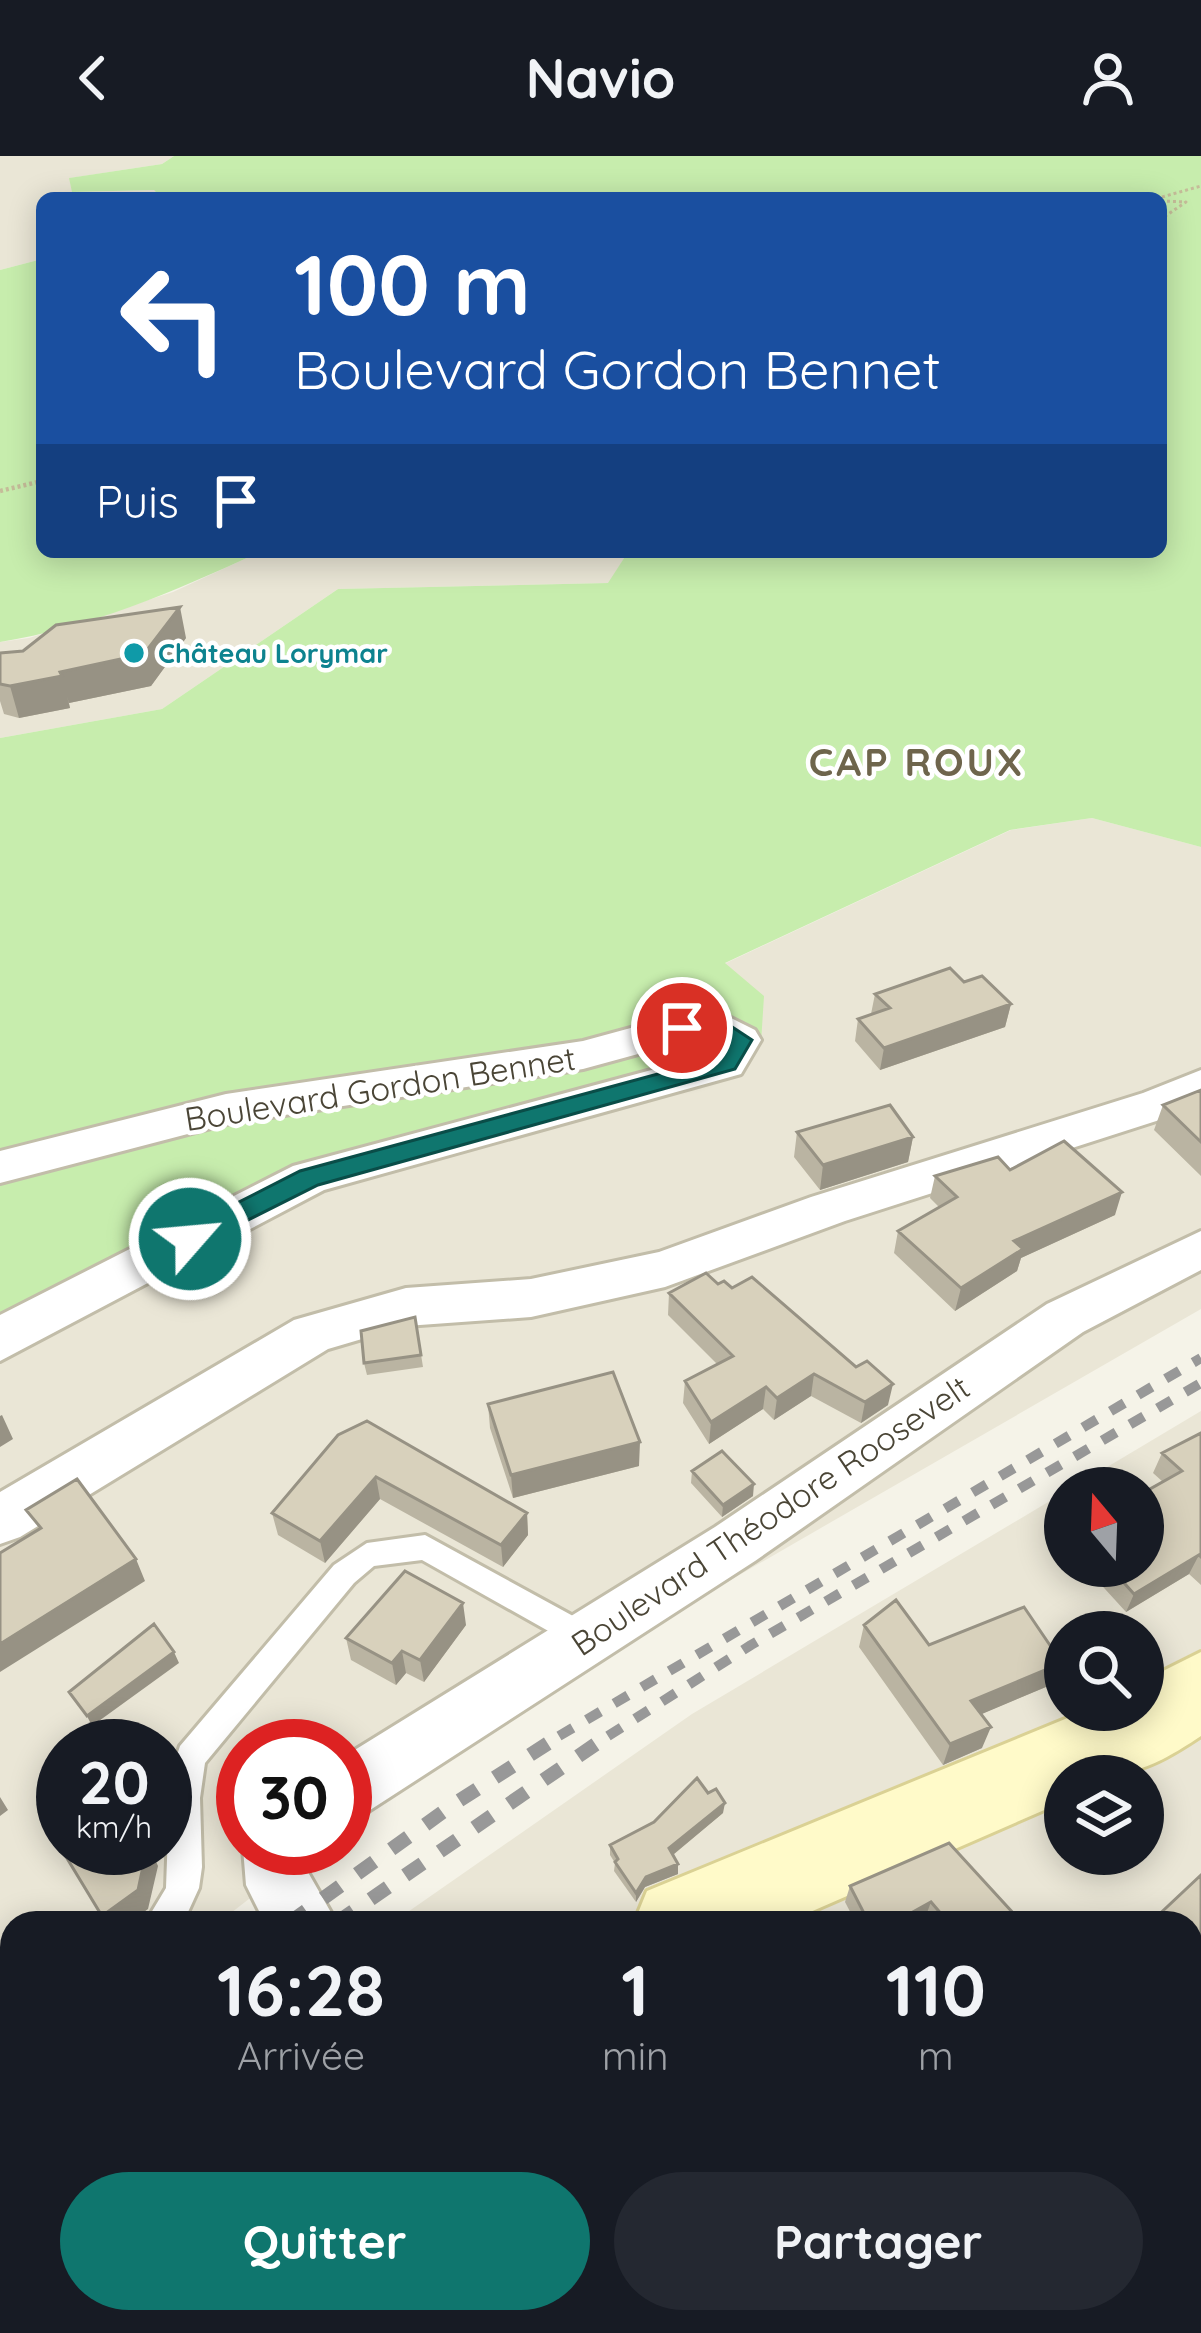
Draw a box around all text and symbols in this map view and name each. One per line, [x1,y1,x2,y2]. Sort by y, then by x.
text: Navio [526,44,675,112]
icon: back [60,45,126,111]
icon: person [1075,45,1141,111]
text: 100 m [294,231,531,336]
icon: left [96,240,252,396]
text: Boulevard Gordon Bennet [294,335,941,403]
icon: arrive [203,468,269,534]
text: Puis [96,473,179,529]
place label: Château Lorymar [158,636,388,670]
marker: Château Lorymar [121,640,147,666]
district label: CAP ROUX [809,737,1025,786]
pin [631,977,733,1079]
icon: arrive [649,995,715,1061]
street label: Boulevard Gordon Bennet [182,1037,578,1139]
position arrow [127,1176,253,1302]
street label: Boulevard Théodore Roosevelt [563,1366,977,1664]
north arrow [1044,1467,1164,1587]
map controls [1044,1467,1164,1875]
button: search [1044,1611,1164,1731]
speed limit sign: 30 [216,1719,372,1875]
text: 20 [79,1744,149,1819]
button: layers [1044,1755,1164,1875]
text: km/h [76,1808,152,1846]
text: 16:28 [217,1944,385,2034]
text: 1 [621,1944,649,2034]
text: 110 [886,1944,986,2034]
text: Arrivée [237,2031,365,2080]
text: min [602,2031,669,2080]
text: m [918,2031,954,2080]
button: Quitter [60,2172,590,2310]
button: Partager [614,2172,1143,2310]

